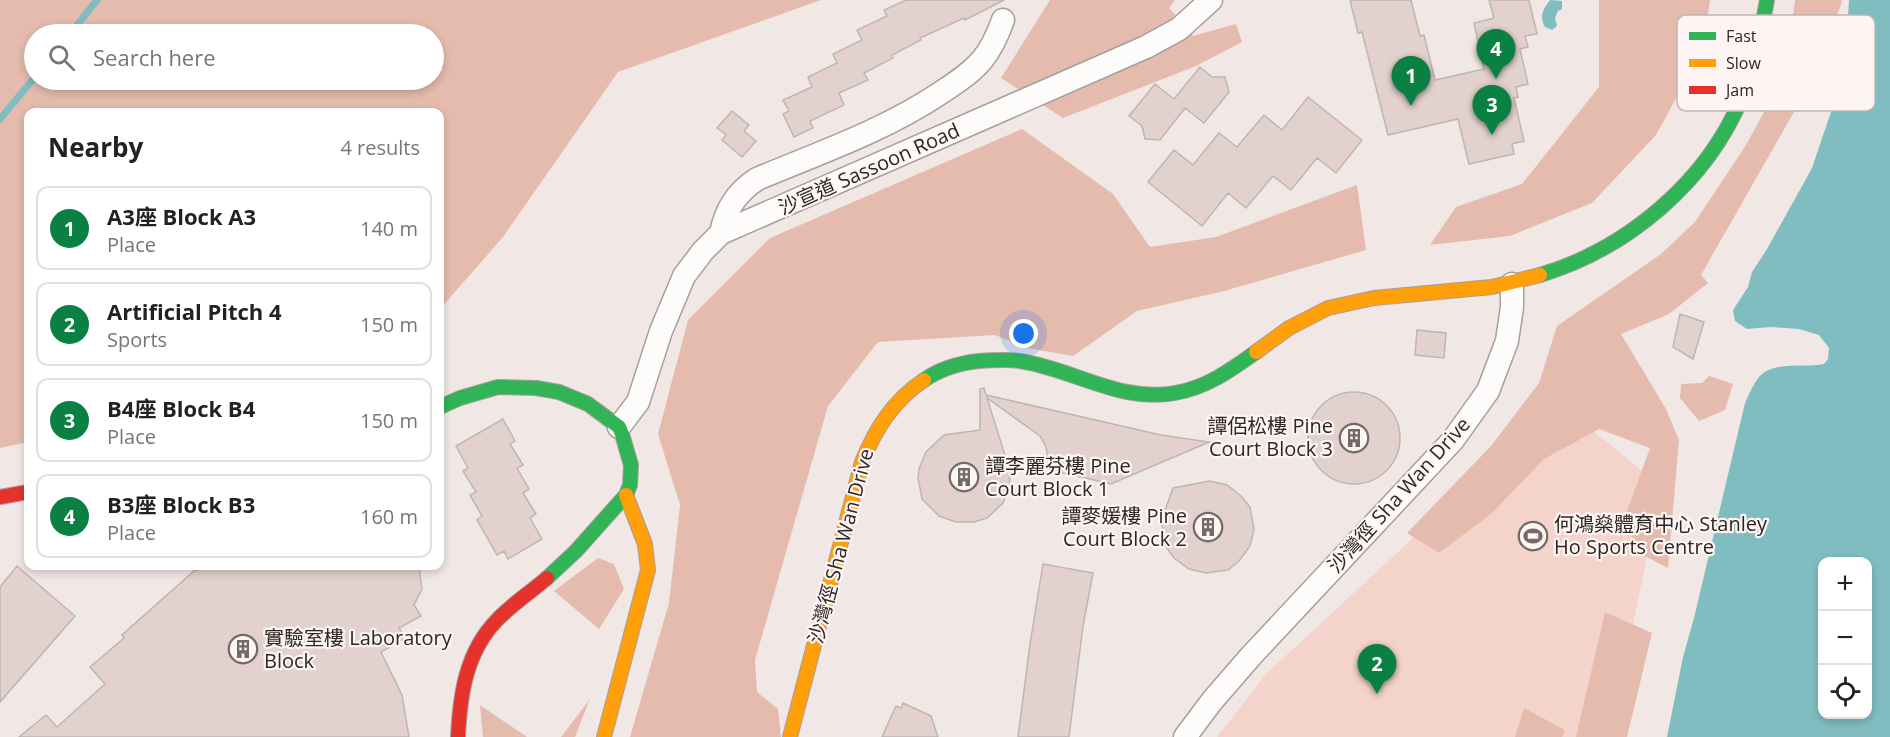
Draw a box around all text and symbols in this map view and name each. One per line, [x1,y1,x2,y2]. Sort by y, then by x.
legend [1677,15,1875,111]
search box [24,24,444,90]
text: Fast [1726,25,1757,47]
pin: 4 [1476,29,1516,79]
icon: search [45,41,78,74]
text: Search here [93,42,216,72]
text: Slow [1726,52,1761,74]
pin: 1 [1392,57,1430,106]
text: Jam [1724,79,1754,101]
pin: 3 [1472,86,1512,135]
street label: 沙宣道 Sassoon Road [774,116,964,221]
text: Nearby [48,129,143,165]
text: 4 results [340,134,420,161]
text: A3座 Block A3 [107,201,256,231]
text: 1 [64,215,75,242]
text: 140 m [360,215,418,242]
text: Place [107,231,156,258]
text: Artificial Pitch 4 [107,296,282,326]
text: 2 [64,311,75,338]
text: 150 m [360,311,418,338]
your location [1009,319,1038,348]
text: Sports [107,326,167,353]
text: B4座 Block B4 [107,393,255,423]
text: 3 [64,407,75,434]
text: 150 m [360,407,418,434]
street label: 沙灣徑 Sha Wan Drive [1321,411,1476,578]
place label: 譚侶松樓 Pine Court Block 3 [1207,412,1333,462]
building icon: 譚侶松樓 Pine Court Block 3 [1338,422,1370,454]
text: Place [107,423,156,450]
street label: 沙灣徑 Sha Wan Drive [802,445,880,646]
place label: 譚李麗芬樓 Pine Court Block 1 [985,452,1131,502]
building icon: 譚李麗芬樓 Pine Court Block 1 [948,461,980,493]
text: B3座 Block B3 [107,489,255,519]
place label: 譚麥媛樓 Pine Court Block 2 [1061,502,1187,552]
text: 4 [64,503,75,530]
text: 160 m [360,503,418,530]
place label: 何鴻燊體育中心 Stanley Ho Sports Centre [1554,510,1768,560]
building icon: 譚麥媛樓 Pine Court Block 2 [1192,511,1224,543]
text: Place [107,519,156,546]
sports icon: 何鴻燊體育中心 Stanley Ho Sports Centre [1517,520,1549,552]
map controls [1818,557,1872,719]
button: + [1818,557,1872,611]
button: − [1818,611,1872,665]
place label: 實驗室樓 Laboratory Block [264,624,453,674]
building icon: 實驗室樓 Laboratory Block [227,633,259,665]
pin: 2 [1358,644,1396,694]
button: locate [1818,665,1872,719]

